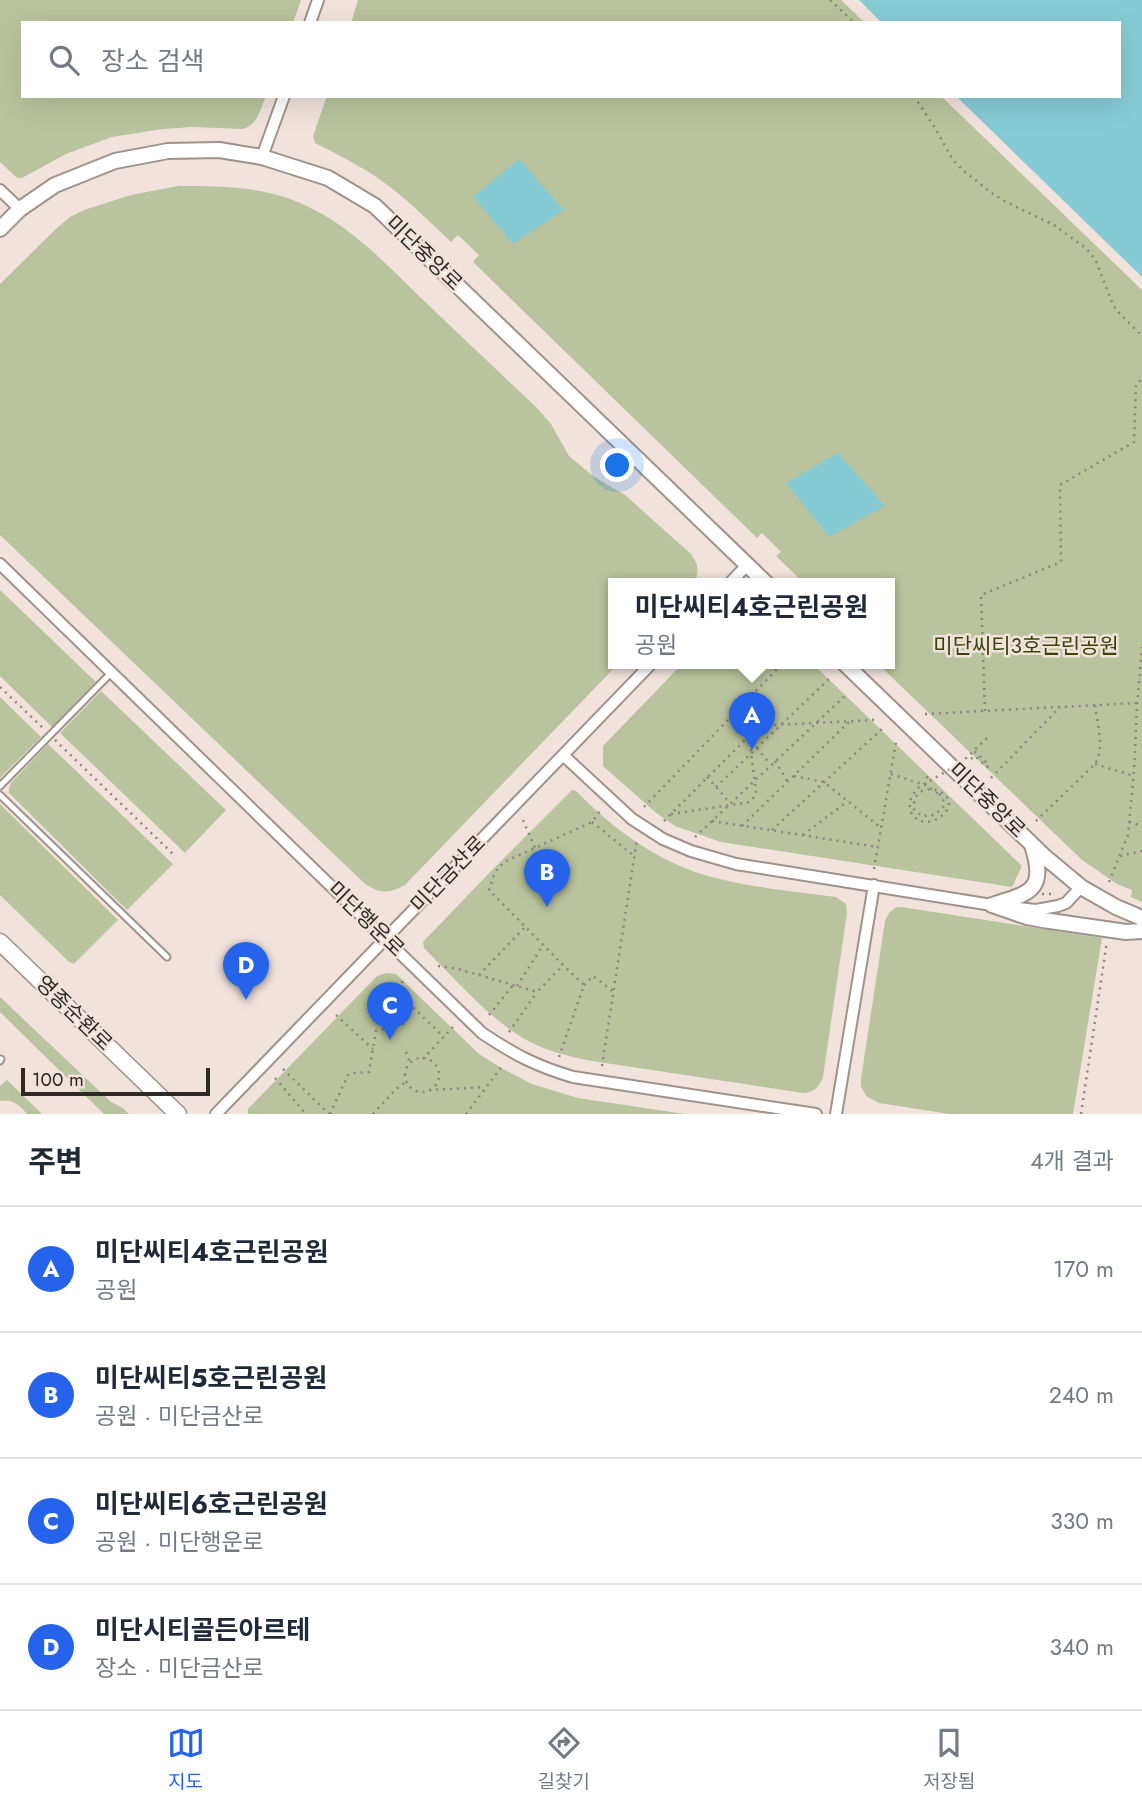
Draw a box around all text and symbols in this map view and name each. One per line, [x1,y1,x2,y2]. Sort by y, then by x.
search box [21,21,1121,98]
icon: search [45,41,83,79]
text: 장소 검색 [101,42,204,80]
street label: 미단중앙로 [379,209,469,297]
your location [600,448,634,482]
popup [608,578,895,669]
text: 미단씨티4호근린공원 [635,588,868,626]
text: 공원 [635,628,677,662]
park label: 미단씨티3호근린공원 [933,631,1119,661]
pin: A [729,692,775,750]
street label: 미단중앙로 [942,756,1032,844]
street label: 미단금산로 [404,829,492,919]
pin: B [524,849,570,907]
street label: 미단행운로 [321,875,411,963]
pin: D [223,942,269,1000]
street label: 영종순환로 [29,969,119,1057]
pin: C [367,982,413,1040]
scale bar [21,1065,210,1097]
text: 100 m [32,1066,84,1093]
text: 주변 [28,1140,83,1183]
text: 4개 결과 [1030,1144,1114,1178]
text: 미단씨티4호근린공원 [95,1233,328,1271]
text: A [43,1252,59,1286]
text: 170 m [1053,1252,1114,1286]
text: 공원 [95,1273,137,1307]
text: 미단씨티5호근린공원 [95,1359,327,1397]
text: B [43,1378,59,1412]
text: 240 m [1049,1378,1114,1412]
text: 공원 · 미단금산로 [95,1399,264,1433]
text: 미단씨티6호근린공원 [95,1485,328,1523]
text: C [43,1504,59,1538]
text: 330 m [1050,1504,1114,1538]
text: 공원 · 미단행운로 [95,1525,264,1559]
text: 미단시티골든아르테 [95,1611,310,1649]
text: D [43,1630,59,1664]
text: 340 m [1049,1630,1114,1664]
text: 장소 · 미단금산로 [95,1651,264,1685]
tab: 지도 [167,1724,205,1795]
tab: 길찾기 [538,1724,590,1795]
tab: 저장됨 [923,1724,975,1795]

